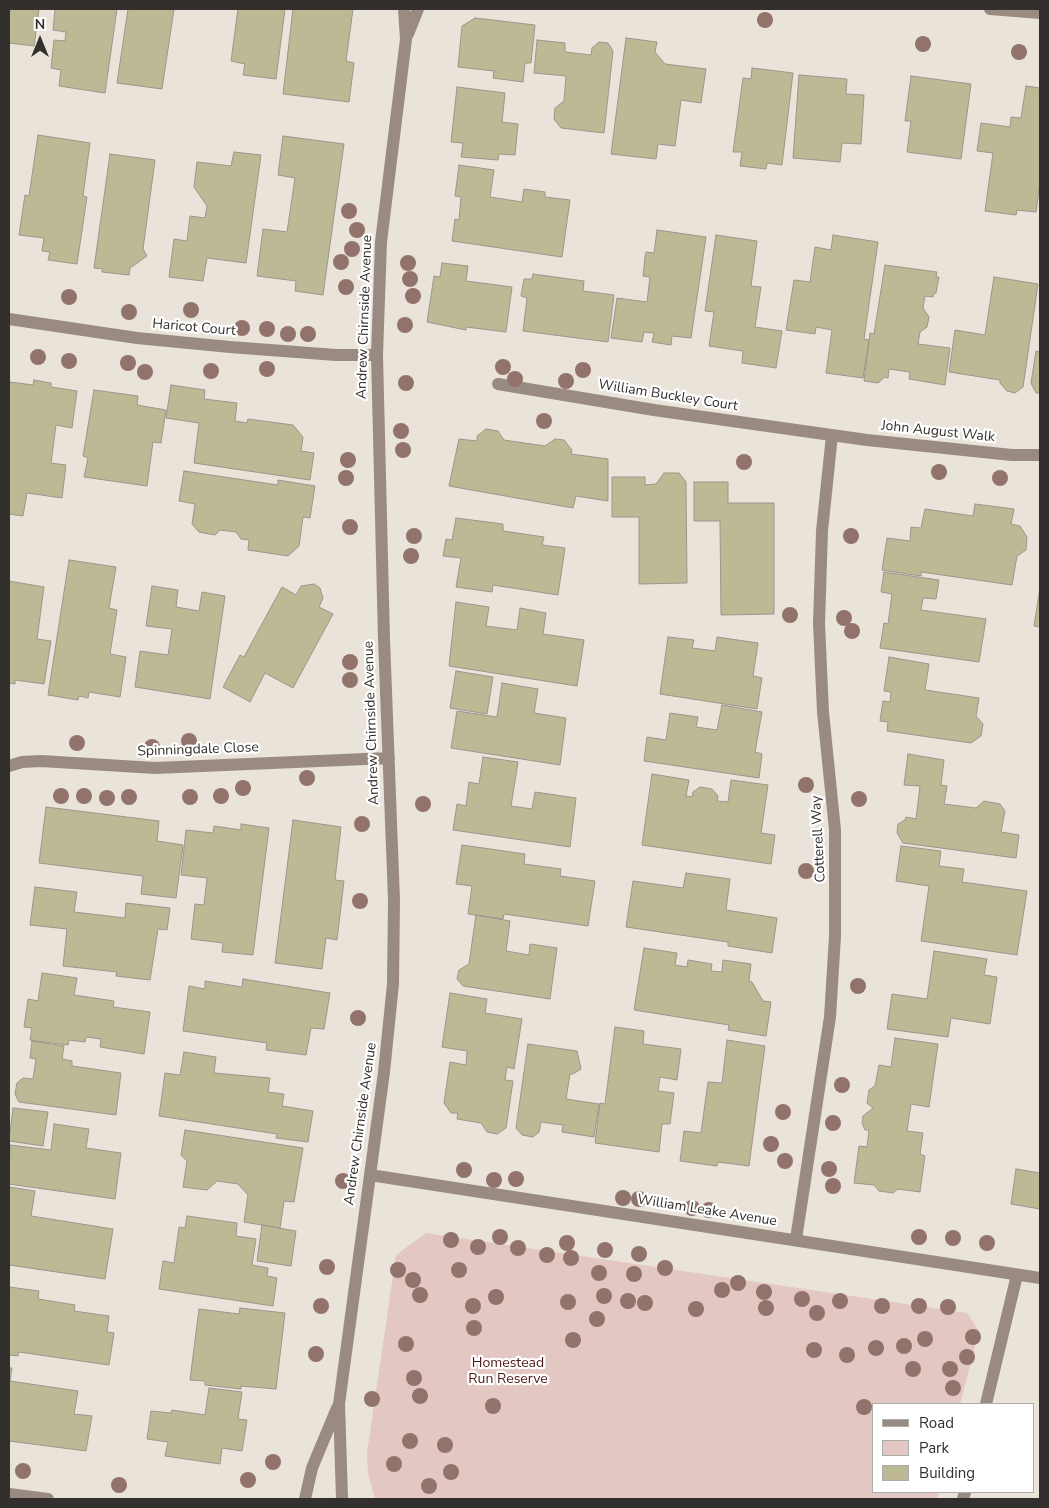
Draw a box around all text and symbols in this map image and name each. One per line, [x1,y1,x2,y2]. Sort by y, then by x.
north arrow [15,15,65,65]
text: N [35,15,45,34]
street label: Andrew Chirnside Avenue [354,235,376,399]
street label: Haricot Court [152,316,236,340]
street label: William Buckley Court [597,377,739,415]
street label: John August Walk [880,418,996,446]
street label: Andrew Chirnside Avenue [361,641,383,805]
street label: Spinningdale Close [137,739,259,761]
street label: Cotterell Way [808,795,830,883]
street label: Andrew Chirnside Avenue [341,1041,381,1207]
street label: William Leake Avenue [636,1192,778,1230]
park label: Homestead Run Reserve [468,1356,548,1388]
legend [872,1403,1034,1493]
text: Road [919,1413,954,1433]
text: Park [919,1438,949,1458]
text: Building [919,1463,975,1483]

